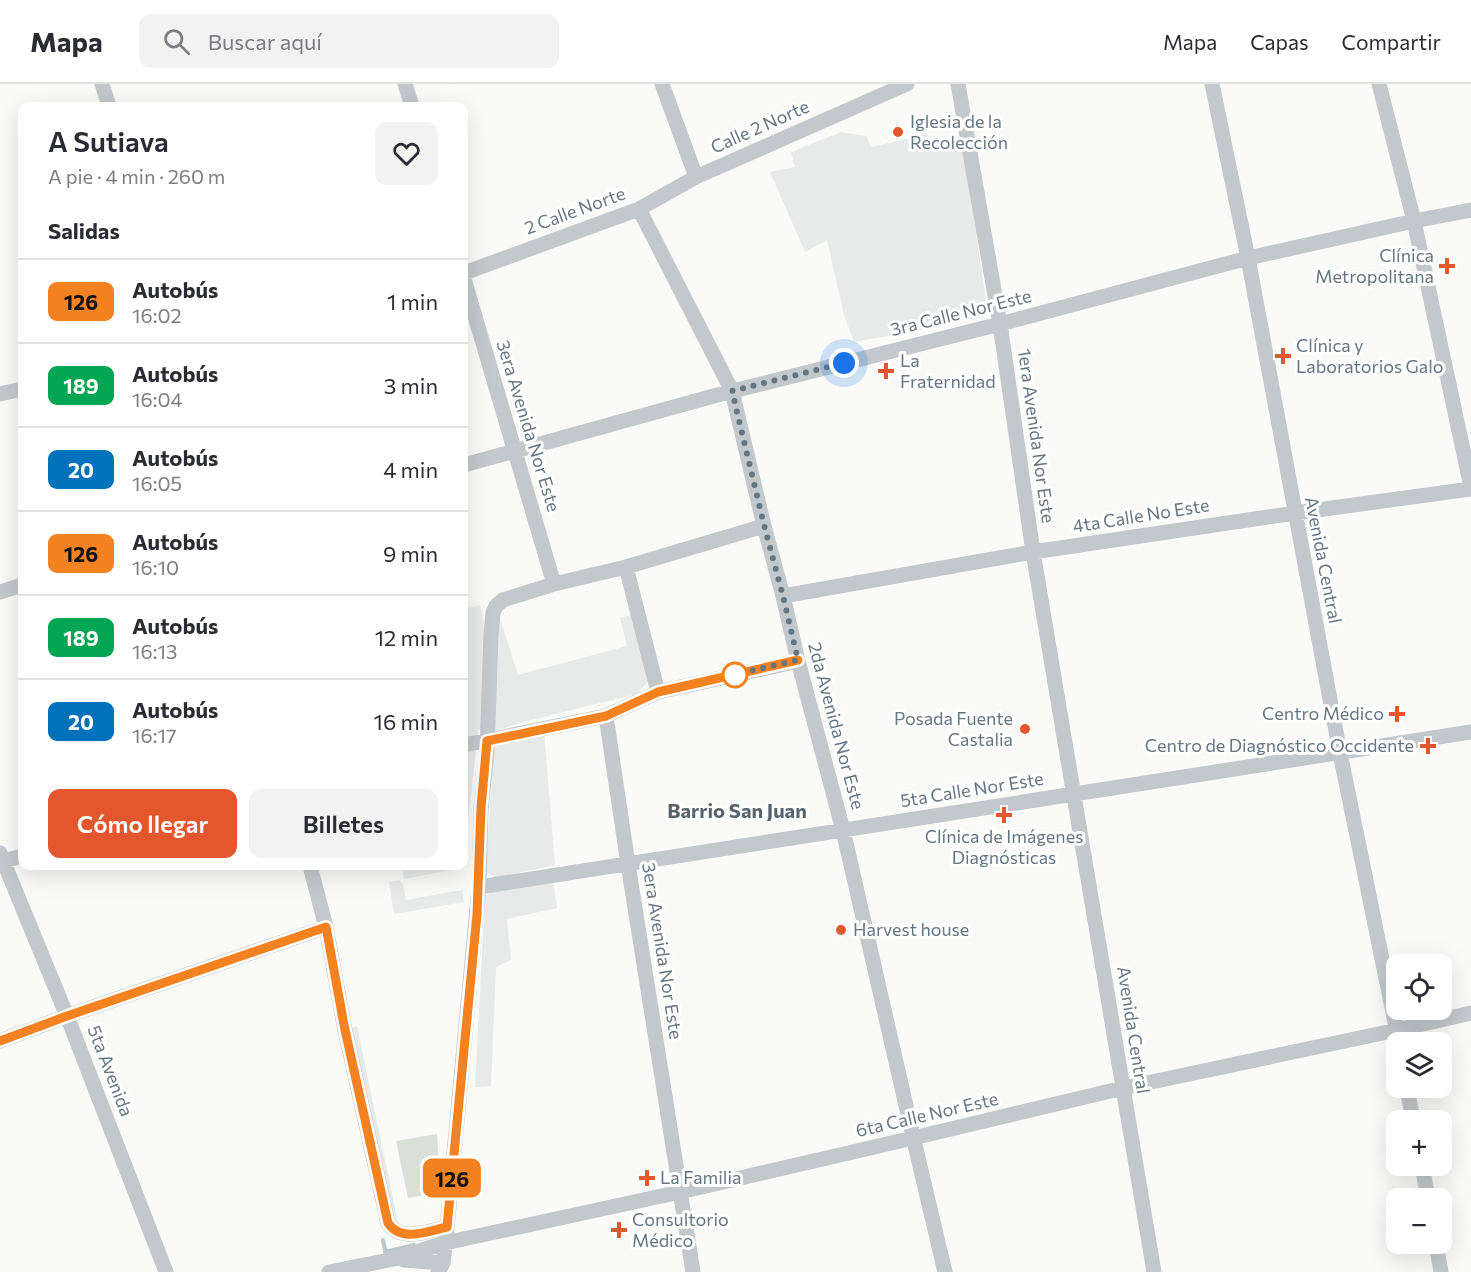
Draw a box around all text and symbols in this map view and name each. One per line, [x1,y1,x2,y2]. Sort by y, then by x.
search box [139,14,559,68]
text: Mapa [30,24,103,58]
icon: search [160,25,193,58]
text: Buscar aquí [208,28,322,55]
text: Mapa [1163,29,1217,54]
text: Capas [1250,29,1309,54]
text: Compartir [1342,29,1441,54]
street label: Calle 2 Norte [707,95,812,158]
place label: Iglesia de la Recolección [910,110,1008,153]
button: heart [375,122,438,185]
text: A Sutiava [48,124,169,158]
marker: Iglesia de la Recolección [891,125,905,139]
text: A pie · 4 min · 260 m [48,164,225,188]
street label: 2 Calle Norte [521,182,628,238]
text: Salidas [48,217,120,244]
place label: Clínica Metropolitana [1315,244,1434,287]
marker: Clínica Metropolitana [1438,257,1456,275]
text: Autobús [132,276,218,303]
street label: 3ra Calle Nor Este [888,284,1034,340]
text: 1 min [387,288,438,315]
text: 126 [64,289,98,314]
text: 16:02 [132,303,182,327]
place label: Clínica y Laboratorios Galo [1296,334,1444,377]
street label: 3era Avenida Nor Este [492,337,566,514]
street label: 1era Avenida Nor Este [1014,347,1060,524]
marker: Clínica y Laboratorios Galo [1274,347,1292,365]
your location [829,348,859,378]
place label: La Fraternidad [900,349,996,392]
text: Autobús [132,360,218,387]
marker: La Fraternidad [877,362,895,380]
text: 3 min [384,372,438,399]
text: 189 [63,373,99,398]
text: 16:04 [132,387,182,411]
text: Autobús [132,444,218,471]
text: 4 min [383,456,438,483]
text: 20 [68,457,94,482]
text: 16:05 [132,471,182,495]
street label: 4ta Calle No Este [1071,493,1211,537]
street label: Avenida Central [1301,494,1347,625]
text: Autobús [132,528,218,555]
text: 9 min [383,540,438,567]
text: 126 [64,541,98,566]
text: 16:10 [132,555,179,579]
text: Autobús [132,612,218,639]
text: 12 min [375,624,438,651]
text: 189 [63,625,99,650]
text: 16:13 [132,639,177,663]
street label: 2da Avenida Nor Este [804,640,870,812]
unlabelled marker [722,662,748,688]
text: Autobús [132,696,218,723]
place label: Centro Médico [1262,702,1384,724]
marker: Centro Médico [1388,705,1406,723]
place label: Posada Fuente Castalia [894,707,1013,750]
text: 16 min [374,708,438,735]
text: 20 [68,709,94,734]
marker: Posada Fuente Castalia [1018,722,1032,736]
text: 16:17 [132,723,177,747]
place label: Centro de Diagnóstico Occidente [1145,734,1414,756]
marker: Centro de Diagnóstico Occidente [1419,737,1437,755]
street label: 5ta Calle Nor Este [899,767,1045,811]
button: Cómo llegar [48,789,237,858]
button: Billetes [249,789,438,858]
district label: Barrio San Juan [667,798,807,822]
marker: Clínica de Imágenes Diagnósticas [995,806,1013,824]
place label: Clínica de Imágenes Diagnósticas [925,825,1083,868]
street label: 3era Avenida Nor Este [638,861,688,1041]
place label: Harvest house [853,918,969,940]
marker: Harvest house [834,923,848,937]
map controls [1386,954,1452,1254]
button: locate [1386,954,1452,1020]
street label: Avenida Central [1113,964,1155,1095]
street label: 5ta Avenida [84,1022,138,1119]
button: layers [1386,1032,1452,1098]
street label: 6ta Calle Nor Este [853,1087,1000,1141]
button: + [1386,1110,1452,1176]
line badge: 126 [418,1158,486,1198]
text: 126 [435,1166,469,1191]
place label: La Familia [660,1166,742,1188]
marker: La Familia [638,1169,656,1187]
button: − [1386,1188,1452,1254]
place label: Consultorio Médico [632,1208,729,1251]
marker: Consultorio Médico [610,1221,628,1239]

